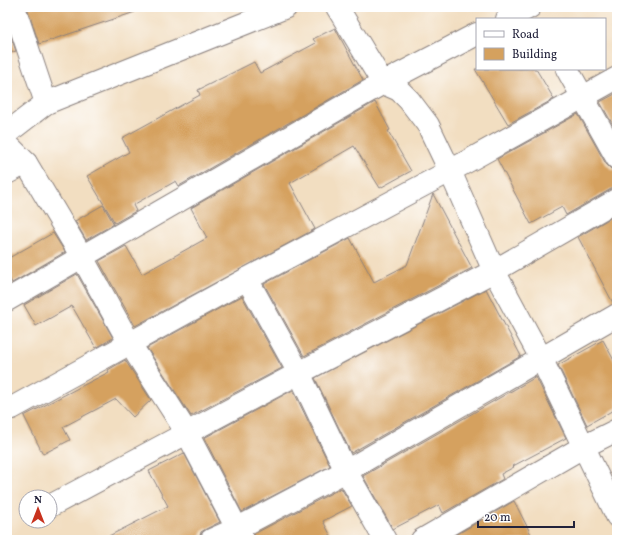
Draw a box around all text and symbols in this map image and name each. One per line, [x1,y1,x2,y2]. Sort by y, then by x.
legend [476,18,606,70]
text: Road [512,27,539,43]
text: Building [512,47,557,63]
north arrow [18,489,58,529]
text: N [34,493,42,508]
scale bar [478,503,574,529]
text: 20 m [484,510,511,526]

